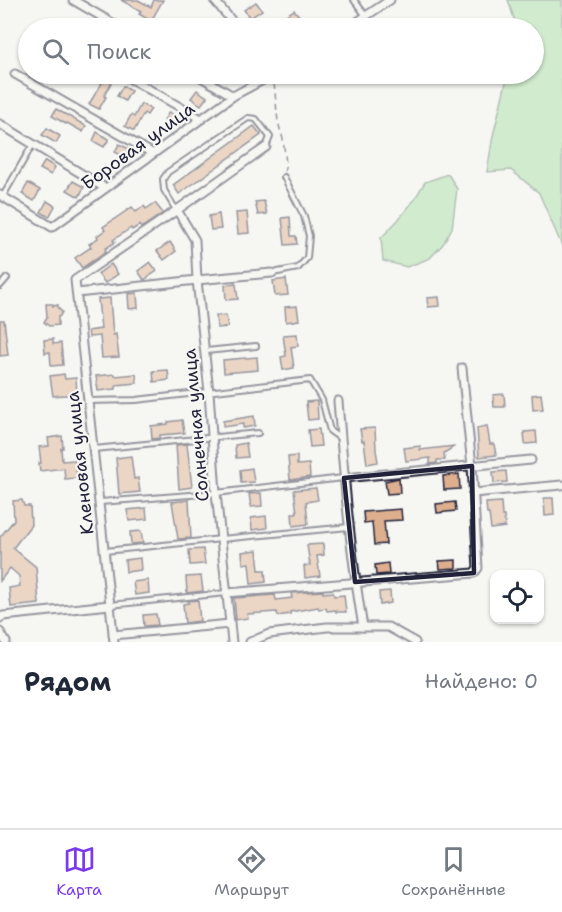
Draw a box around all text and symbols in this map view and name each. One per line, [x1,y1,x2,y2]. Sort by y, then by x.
search box [18,18,544,84]
icon: search [39,35,72,68]
text: Поиск [87,37,151,66]
street label: Боровая улица [76,97,200,195]
street label: Солнечная улица [177,348,215,502]
street label: Кленовая улица [61,390,99,536]
map controls [490,570,544,624]
button: locate [490,570,544,624]
text: Рядом [24,664,111,699]
text: Найдено: 0 [425,668,538,694]
tab: Карта [56,843,102,900]
tab: Маршрут [214,843,289,900]
tab: Сохранённые [401,843,506,900]

